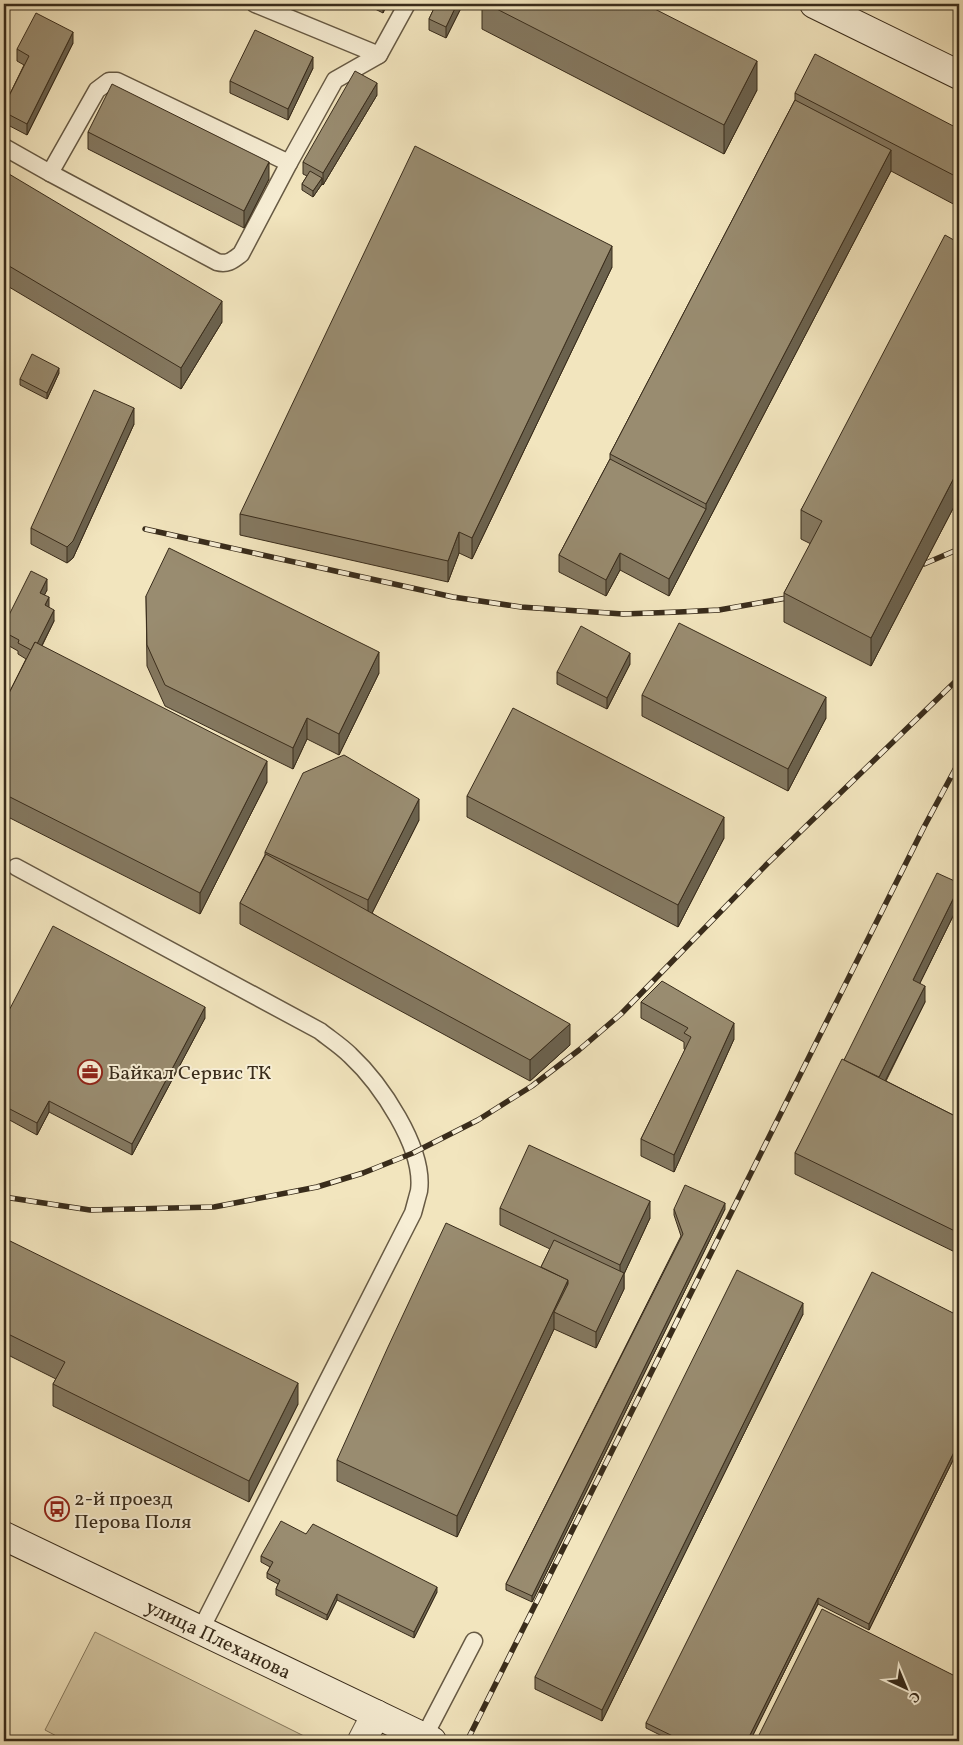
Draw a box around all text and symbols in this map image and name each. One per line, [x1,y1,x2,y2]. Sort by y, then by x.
office icon: Байкал Сервис ТК [77,1059,103,1085]
place label: Байкал Сервис ТК [108,1060,272,1088]
place label: 2-й проезд Перова Поля [74,1486,191,1537]
bus stop icon: 2-й проезд Перова Поля [44,1496,70,1522]
street label: улица Плеханова [140,1594,295,1687]
north arrow [880,1662,930,1712]
text: С [904,1686,924,1706]

